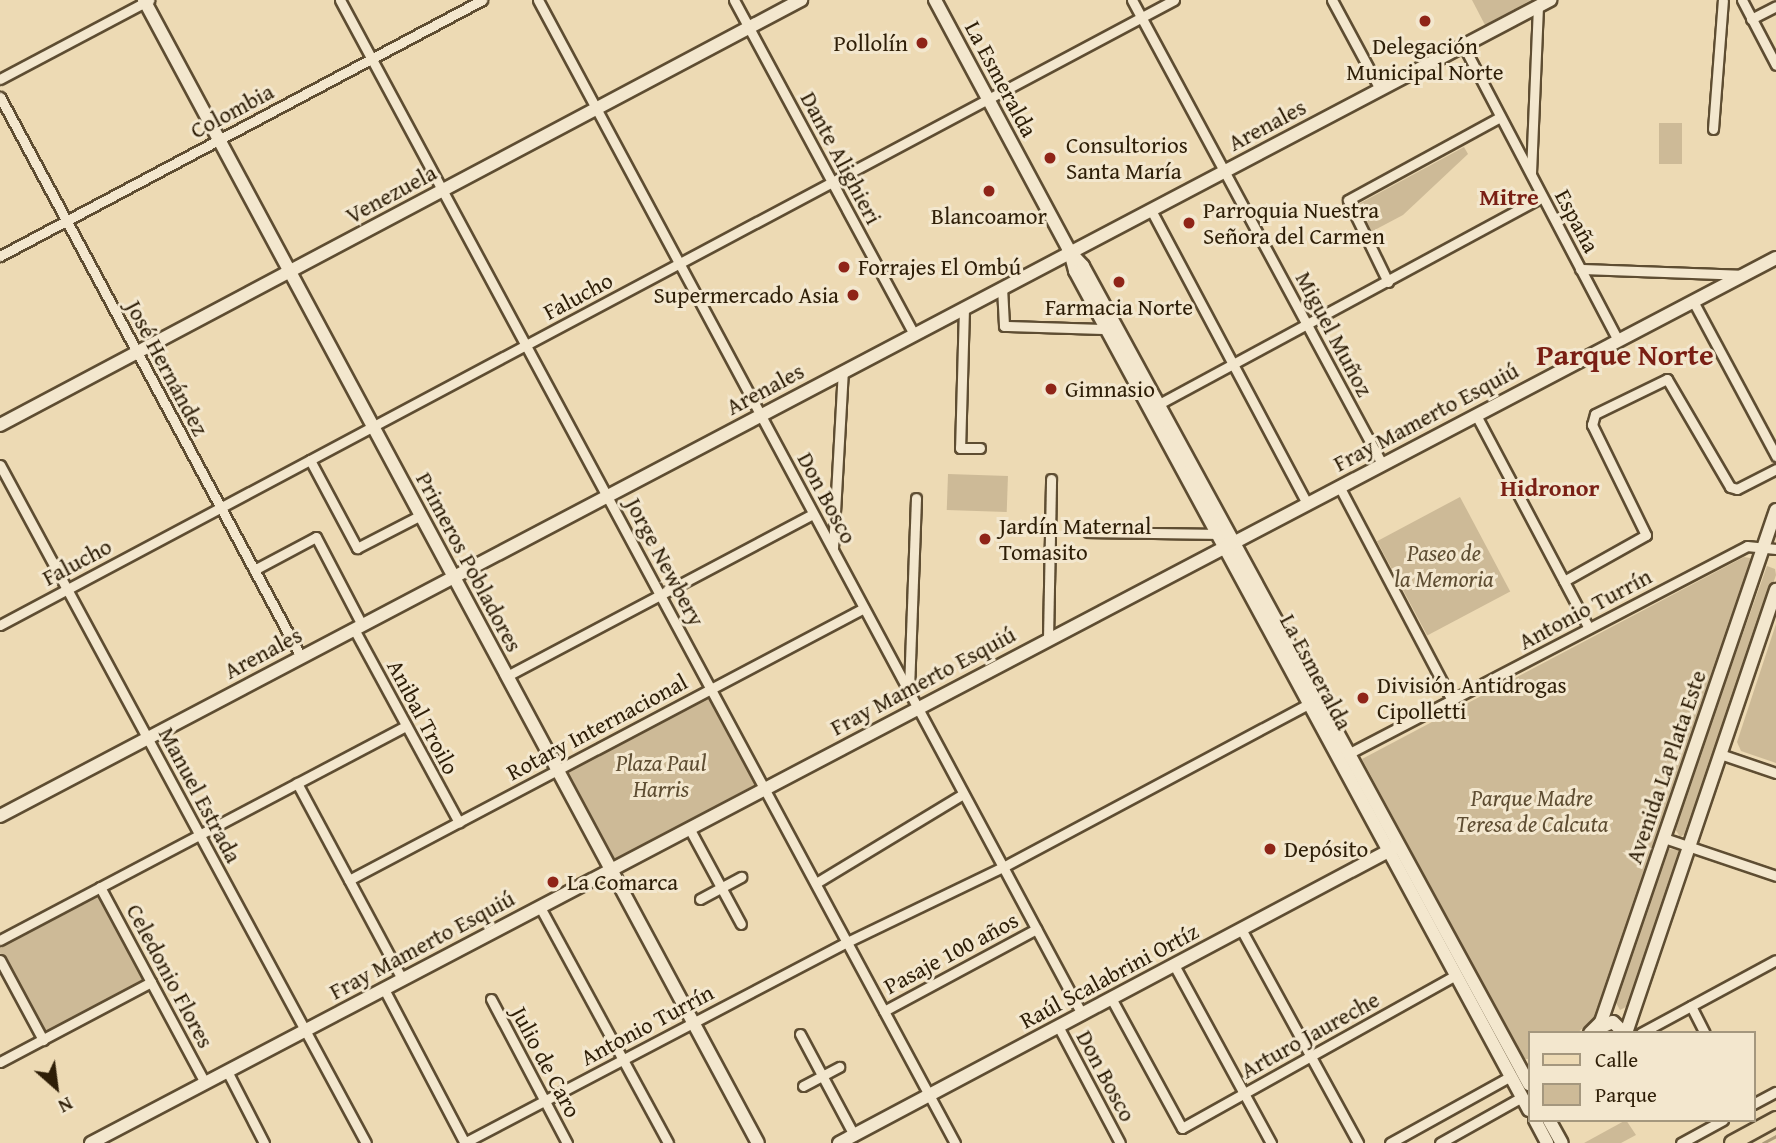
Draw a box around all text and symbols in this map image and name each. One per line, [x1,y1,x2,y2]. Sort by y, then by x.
marker: Delegación Municipal Norte [1417,13,1433,29]
street label: La Esmeralda [959,16,1043,142]
place label: Pollolín [833,29,908,57]
place label: Delegación Municipal Norte [1346,32,1504,86]
marker: Pollolín [914,35,930,51]
street label: Colombia [186,78,278,144]
street label: Dante Alighieri [795,87,887,229]
street label: Arenales [1223,93,1311,157]
place label: Consultorios Santa María [1066,131,1188,185]
marker: Consultorios Santa María [1040,148,1060,168]
street label: Venezuela [341,159,441,229]
marker: Blancoamor [981,183,997,199]
district label: Mitre [1479,183,1539,211]
street label: España [1549,185,1605,257]
place label: Parroquia Nuestra Señora del Carmen [1203,196,1385,250]
place label: Blancoamor [931,202,1047,230]
marker: Parroquia Nuestra Señora del Carmen [1181,215,1197,231]
place label: Forrajes El Ombú [858,253,1021,281]
marker: Forrajes El Ombú [836,259,852,275]
street label: Falucho [539,266,617,326]
street label: Miguel Muñoz [1290,267,1378,401]
marker: Farmacia Norte [1111,274,1127,290]
place label: Supermercado Asia [653,281,839,309]
marker: Supermercado Asia [845,287,861,303]
place label: Farmacia Norte [1045,293,1193,321]
street label: José Hernández [120,296,214,440]
district label: Parque Norte [1536,336,1714,372]
street label: Arenales [721,357,809,421]
street label: Fray Mamerto Esquiú [1329,357,1523,477]
place label: Gimnasio [1065,375,1155,403]
marker: Gimnasio [1043,381,1059,397]
street label: Don Bosco [791,448,863,548]
street label: Primeros Pobladores [410,468,528,656]
district label: Hidronor [1500,474,1600,502]
street label: Jorge Newbery [620,493,710,631]
place label: Jardín Maternal Tomasito [999,512,1151,566]
marker: Jardín Maternal Tomasito [977,531,993,547]
street label: Falucho [38,532,116,592]
park label: Paseo de la Memoria [1394,539,1494,593]
street label: Antonio Turrín [1514,562,1656,656]
street label: La Esmeralda [1274,609,1358,735]
street label: Arenales [219,621,307,685]
street label: Fray Mamerto Esquiú [826,621,1020,741]
street label: Anibal Troilo [381,655,465,779]
street label: Avenida La Plata Este [1620,667,1712,867]
street label: Rotary Internacional [502,668,692,786]
place label: División Antidrogas Cipolletti [1377,671,1567,725]
marker: División Antidrogas Cipolletti [1355,690,1371,706]
street label: Manuel Estrada [153,722,247,868]
park label: Plaza Paul Harris [616,749,706,803]
park label: Parque Madre Teresa de Calcuta [1456,784,1608,838]
place label: Depósito [1284,835,1368,863]
marker: Depósito [1262,841,1278,857]
place label: La Comarca [567,868,678,896]
marker: La Comarca [545,874,561,890]
street label: Fray Mamerto Esquiú [325,885,519,1005]
street label: Celedonio Flores [120,899,220,1053]
street label: Pasaje 100 años [879,906,1023,1000]
street label: Raúl Scalabrini Ortíz [1015,917,1203,1035]
street label: Antonio Turrín [576,978,718,1072]
street label: Arturo Jaureche [1236,986,1384,1084]
street label: Julio de Caro [505,1002,587,1122]
street label: Don Bosco [1070,1026,1142,1126]
legend [1528,1031,1755,1122]
text: Calle [1595,1044,1638,1075]
north arrow [21,1052,91,1122]
text: Parque [1595,1079,1657,1110]
text: N [54,1090,78,1121]

